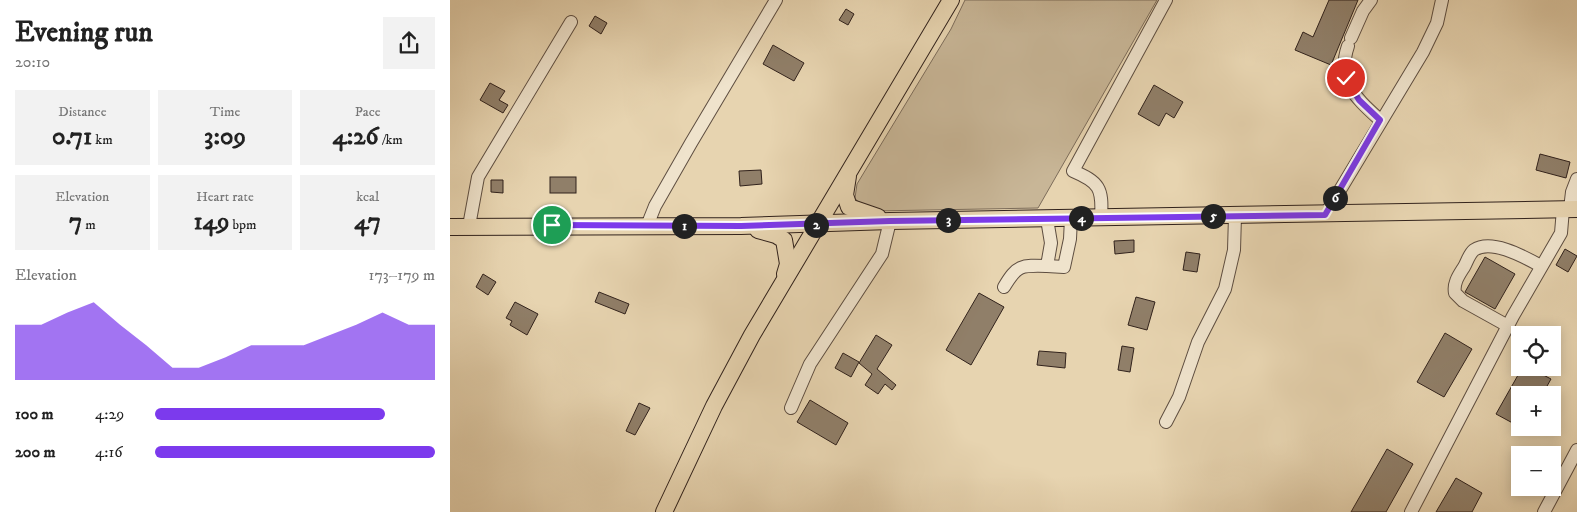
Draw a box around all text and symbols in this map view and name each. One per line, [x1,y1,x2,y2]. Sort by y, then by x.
text: Evening run [15,15,153,50]
button: share [383,17,435,69]
text: 20:10 [15,52,50,72]
pin [1325,57,1367,99]
icon: check [1332,64,1360,92]
text: Distance [58,103,106,121]
text: Time [210,103,240,121]
text: Pace [355,103,381,121]
text: 0.71 [52,121,92,152]
text: 3:09 [204,121,246,152]
text: 4:26 [332,121,379,152]
text: km [92,131,113,149]
text: /km [379,131,403,149]
pin: 6 [1322,186,1348,210]
text: Elevation [55,188,109,206]
text: Heart rate [196,188,254,206]
text: kcal [356,188,379,206]
text: 6 [1332,189,1339,207]
pin [531,204,573,246]
pin: 5 [1200,204,1226,228]
text: 7 [69,206,82,237]
text: 149 [193,206,229,237]
text: 47 [354,206,381,237]
pin: 4 [1068,206,1094,230]
text: 5 [1210,207,1217,225]
pin: 3 [936,208,960,232]
text: 4 [1077,209,1086,227]
icon: arrive [538,211,566,239]
text: 3 [946,211,951,229]
pin: 2 [804,212,828,238]
pin: 1 [672,214,696,238]
text: m [82,216,96,234]
text: bpm [229,216,257,234]
text: 2 [813,216,820,234]
text: 1 [682,217,687,235]
text: Elevation [15,265,77,285]
text: 173–179 m [369,265,435,285]
map controls [1511,326,1561,496]
button: locate [1511,326,1561,376]
button: + [1511,386,1561,436]
text: 100 m [15,404,54,424]
text: 4:29 [95,404,124,424]
text: 200 m [15,442,56,462]
text: 4:16 [95,442,123,462]
button: − [1511,446,1561,496]

